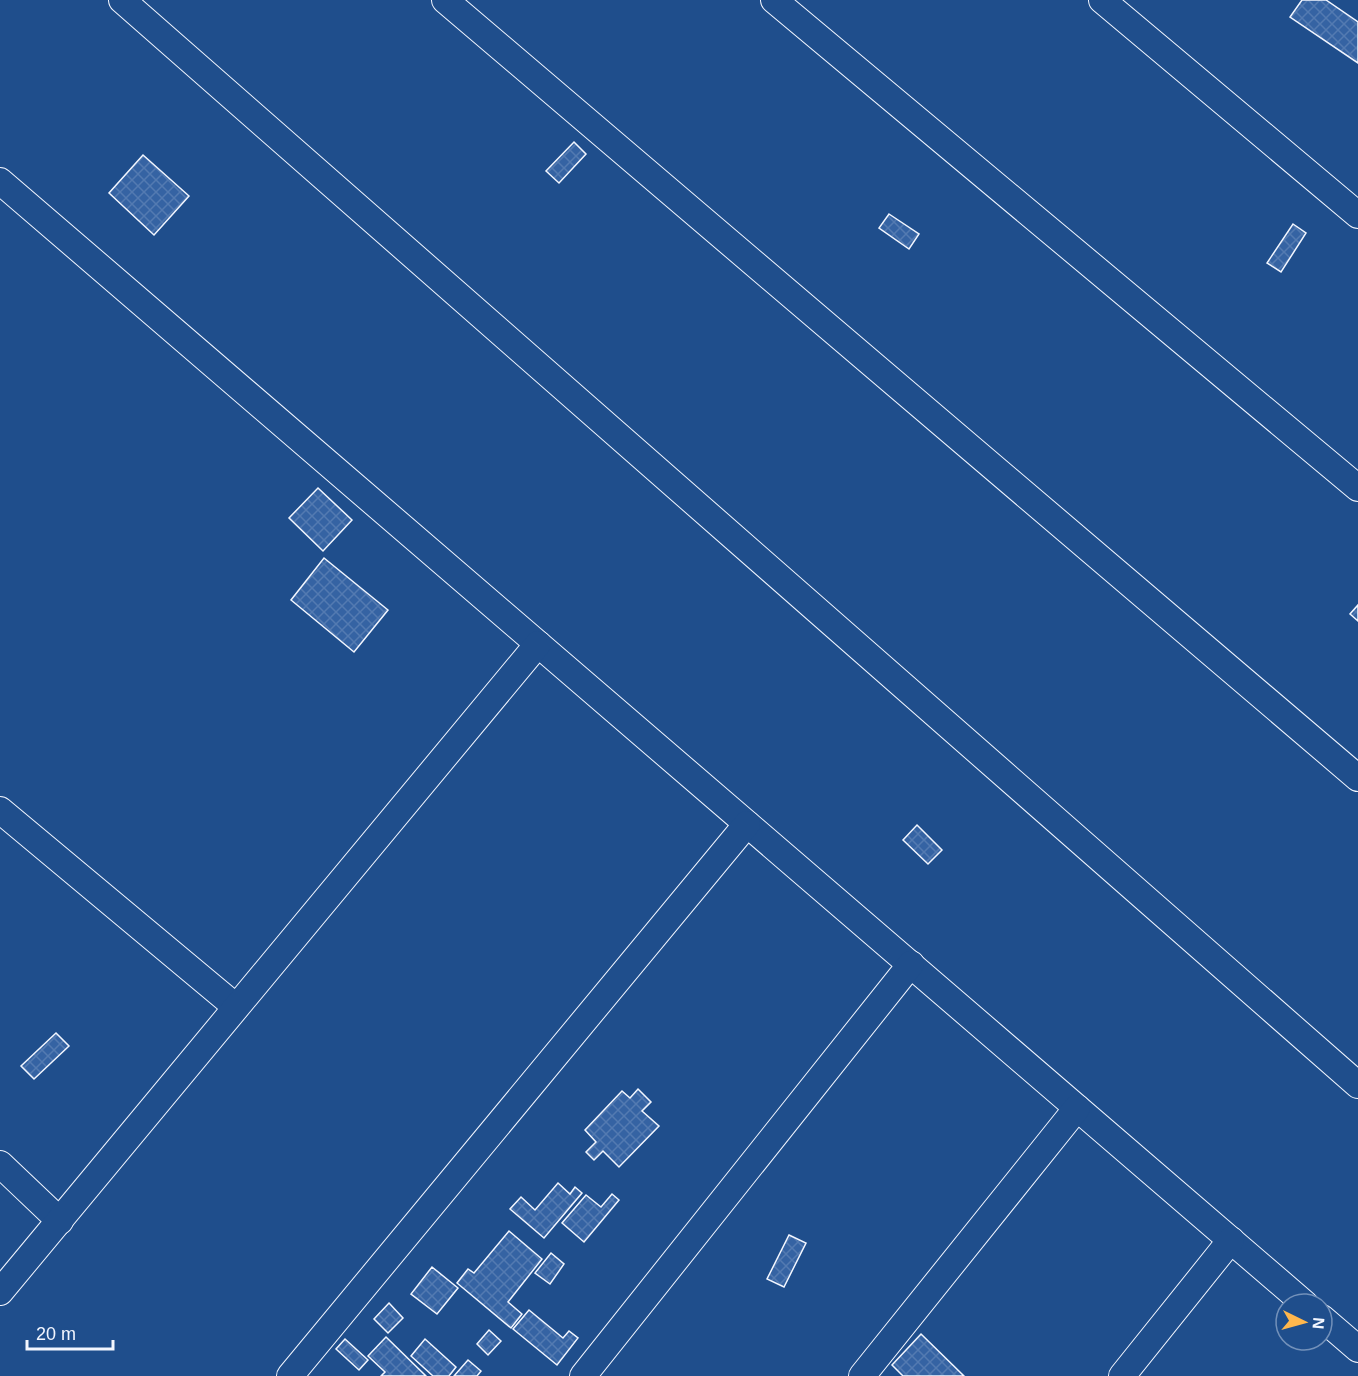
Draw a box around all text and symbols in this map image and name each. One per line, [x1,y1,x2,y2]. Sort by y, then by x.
north arrow [1274,1292,1334,1352]
scale bar [27,1313,112,1351]
text: N [1309,1317,1327,1330]
text: 20 m [36,1324,76,1344]

